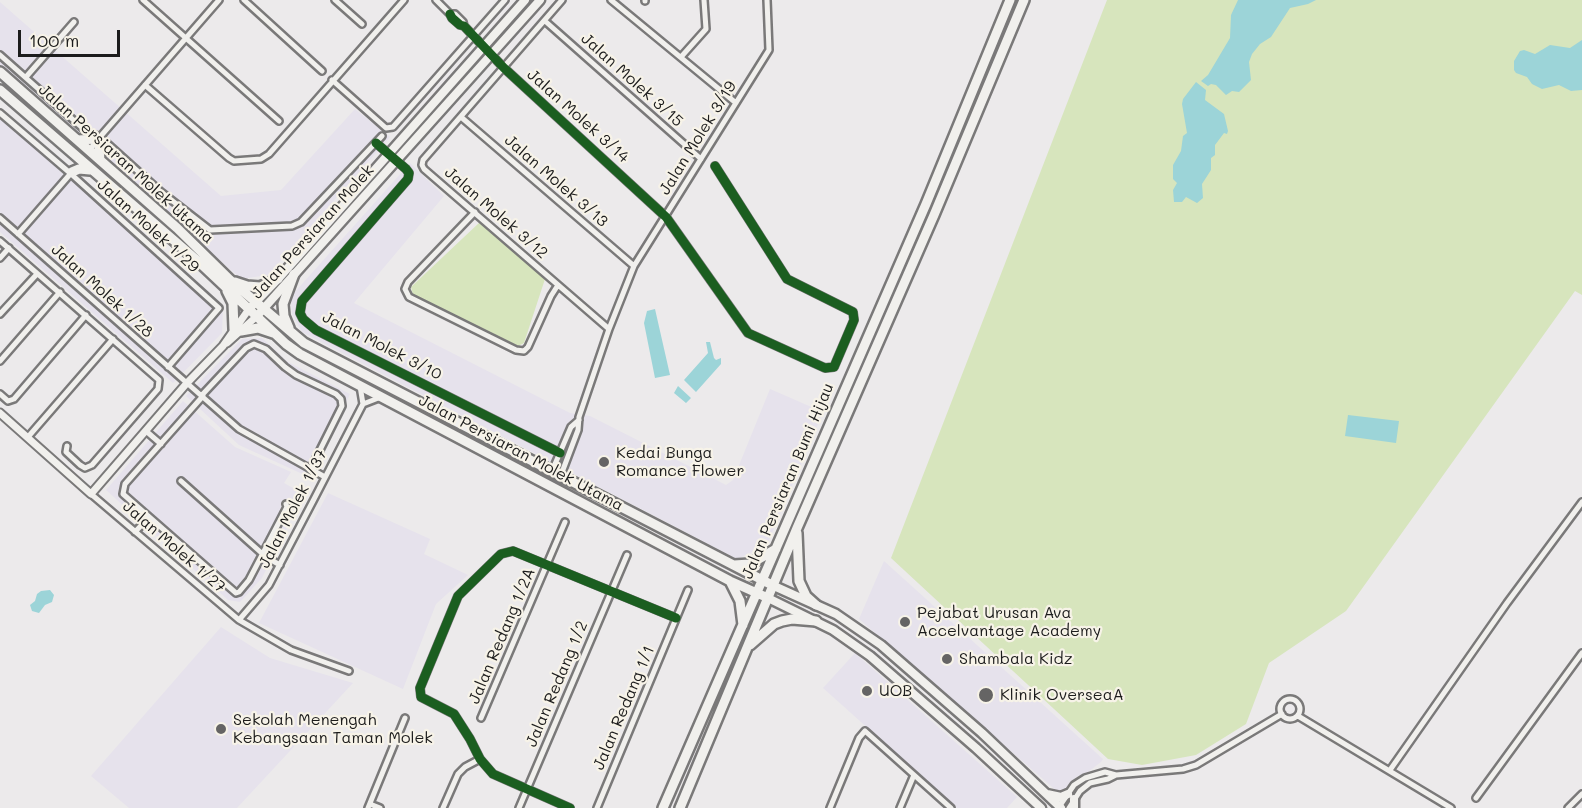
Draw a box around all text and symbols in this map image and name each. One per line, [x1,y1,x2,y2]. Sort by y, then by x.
scale bar [21,18,123,56]
text: 100 m [29,28,79,52]
street label: Jalan Molek 3/15 [577,29,687,131]
street label: Jalan Molek 3/14 [523,65,633,167]
street label: Jalan Molek 3/19 [655,77,741,199]
street label: Jalan Persiaran Molek Utama [34,80,218,248]
street label: Jalan Molek 3/13 [500,131,612,231]
street label: Jalan Persiaran Molek [248,161,378,303]
street label: Jalan Molek 3/12 [441,163,551,263]
street label: Jalan Molek 1/29 [93,175,203,277]
street label: Jalan Molek 1/28 [47,240,157,342]
street label: Jalan Molek 3/10 [319,308,445,384]
street label: Jalan Persiaran Bumi Hijau [738,380,838,582]
street label: Jalan Persiaran Molek Utama [415,391,627,515]
place label: Kedai Bunga Romance Flower [616,443,745,481]
street label: Jalan Molek 1/37 [255,447,331,571]
marker: Kedai Bunga Romance Flower [597,455,611,469]
street label: Jalan Molek 1/27 [119,497,229,597]
street label: Jalan Redang 1/2A [465,565,539,707]
place label: Pejabat Urusan Ava Accelvantage Academy [917,603,1101,641]
marker: Pejabat Urusan Ava Accelvantage Academy [898,615,912,629]
street label: Jalan Redang 1/2 [522,618,592,750]
street label: Jalan Redang 1/1 [589,643,659,773]
place label: Shambala Kidz [959,649,1073,669]
marker: Shambala Kidz [940,652,954,666]
place label: UOB [879,681,912,701]
marker: UOB [860,684,874,698]
place label: Klinik OverseaA [1000,685,1124,705]
marker: Klinik OverseaA [977,686,995,704]
place label: Sekolah Menengah Kebangsaan Taman Molek [233,710,433,748]
marker: Sekolah Menengah Kebangsaan Taman Molek [214,722,228,736]

